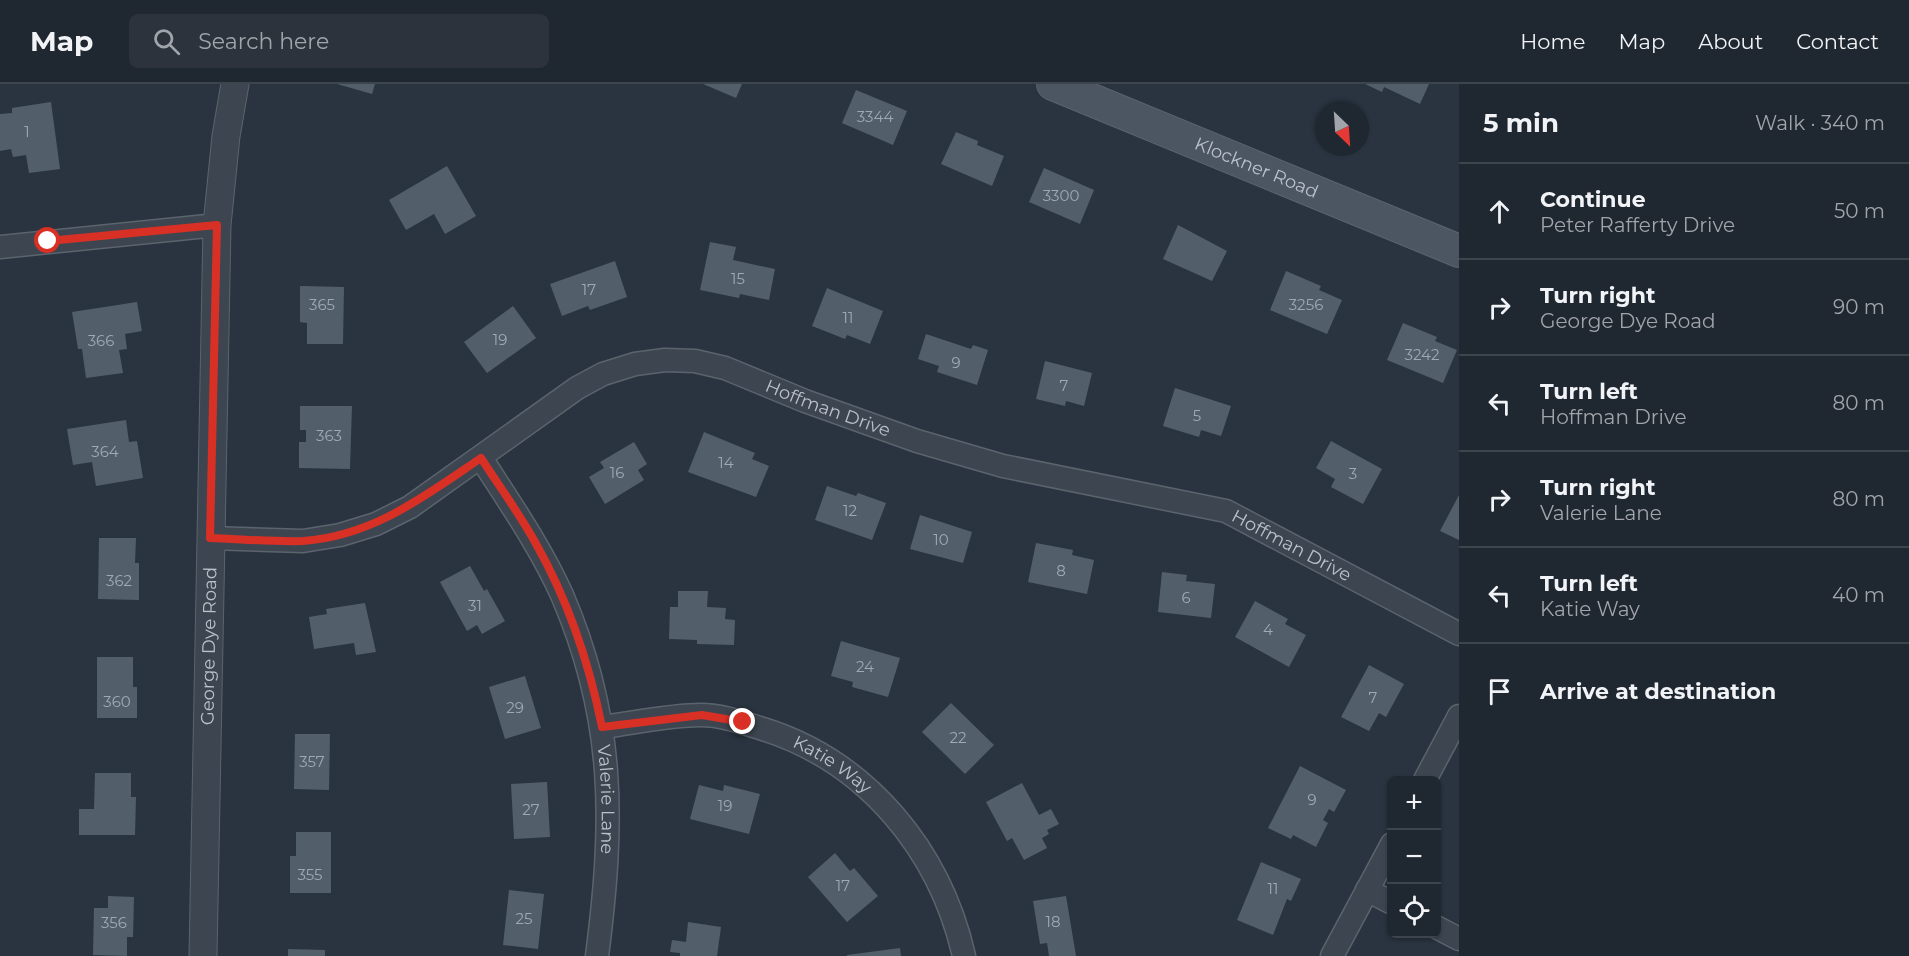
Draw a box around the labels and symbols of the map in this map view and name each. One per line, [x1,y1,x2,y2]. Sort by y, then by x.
north arrow [1315,102,1369,156]
house number: 3344 [857,107,893,126]
house number: 1 [24,122,30,141]
street label: Klockner Road [1191,132,1322,203]
house number: 3300 [1043,186,1079,205]
route start [34,227,60,253]
house number: 15 [731,269,745,288]
house number: 17 [582,280,596,299]
house number: 365 [309,295,335,314]
house number: 3256 [1289,295,1323,314]
house number: 11 [843,308,853,327]
house number: 19 [493,330,507,349]
house number: 366 [88,331,114,350]
house number: 3242 [1405,345,1439,364]
house number: 9 [951,353,961,372]
street label: Hoffman Drive [762,375,894,442]
house number: 7 [1060,376,1069,395]
house number: 5 [1193,406,1201,425]
house number: 363 [316,426,342,445]
house number: 364 [91,442,119,461]
house number: 14 [718,453,734,472]
house number: 16 [610,463,624,482]
house number: 3 [1349,464,1357,483]
house number: 12 [843,501,857,520]
street label: Hoffman Drive [1228,505,1355,586]
house number: 10 [933,530,949,549]
house number: 8 [1056,561,1066,580]
street label: George Dye Road [196,567,221,725]
house number: 362 [106,571,132,590]
house number: 6 [1181,588,1191,607]
house number: 31 [468,596,482,615]
house number: 4 [1263,620,1273,639]
house number: 24 [856,657,874,676]
house number: 7 [1369,688,1378,707]
house number: 360 [103,692,131,711]
house number: 29 [506,698,524,717]
route end [729,708,755,734]
house number: 22 [949,728,967,747]
street label: Katie Way [790,731,877,798]
street label: Valerie Lane [593,743,619,855]
house number: 357 [299,752,325,771]
house number: 9 [1307,790,1317,809]
house number: 19 [718,796,732,815]
house number: 27 [522,800,540,819]
house number: 355 [297,865,323,884]
house number: 17 [836,876,850,895]
house number: 11 [1268,879,1278,898]
house number: 25 [515,909,533,928]
house number: 18 [1046,912,1061,931]
house number: 356 [101,913,127,932]

